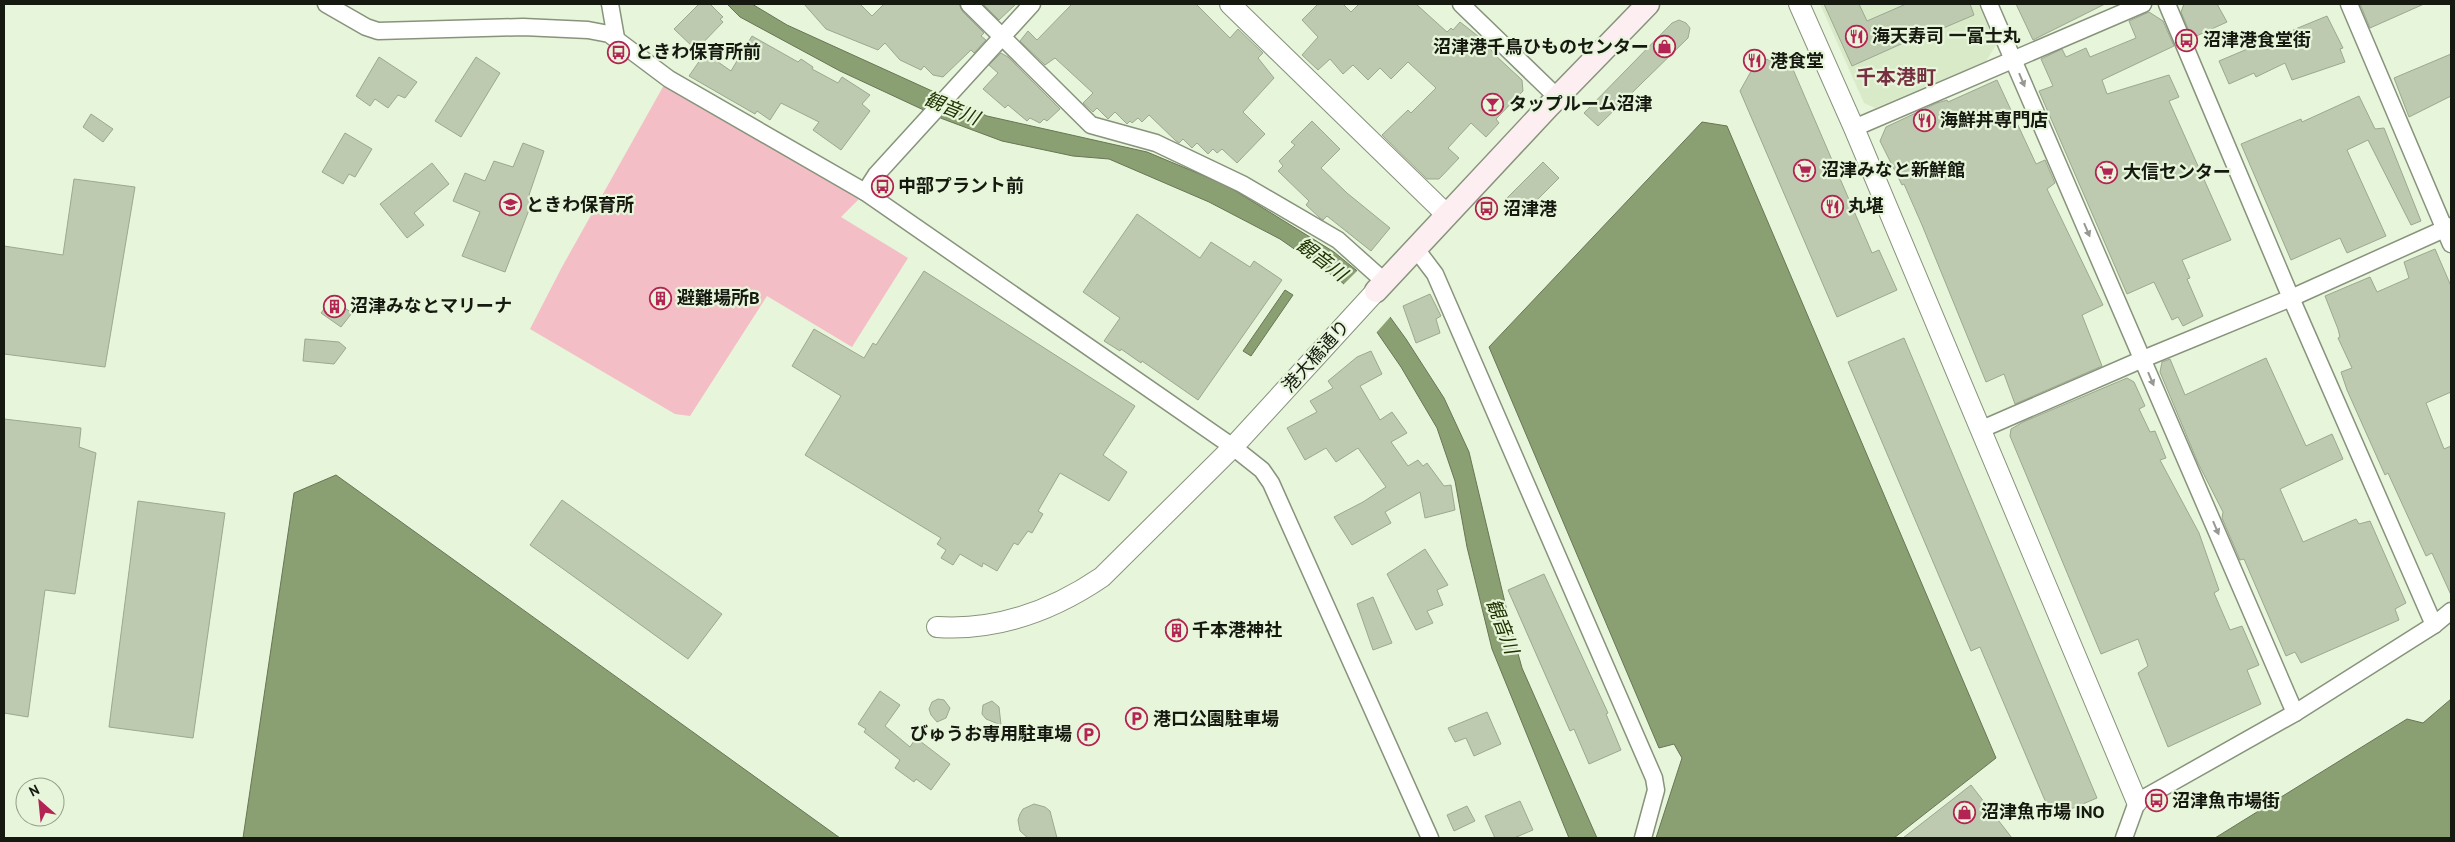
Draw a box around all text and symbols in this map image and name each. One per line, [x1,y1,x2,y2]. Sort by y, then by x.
restaurant icon: 海天寿司 一富士丸 [1844,24,1868,48]
place label: 海天寿司 一富士丸 [1872,24,2021,47]
bus stop icon: 沼津港食堂街 [2175,28,2199,52]
place label: 沼津港食堂街 [2203,28,2311,51]
place label: 沼津港千鳥ひものセンター [1433,35,1649,58]
shop icon: 沼津港千鳥ひものセンター [1653,35,1677,59]
bus stop icon: ときわ保育所前 [607,40,631,64]
place label: ときわ保育所前 [635,40,761,63]
restaurant icon: 港食堂 [1742,49,1766,73]
place label: 港食堂 [1770,49,1824,72]
district label: 千本港町 [1856,64,1936,90]
one-way arrow [2019,73,2027,88]
water label: 観音川 [921,86,985,131]
bar icon: タップルーム沼津 [1481,92,1505,116]
place label: タップルーム沼津 [1509,92,1652,115]
restaurant icon: 海鮮丼専門店 [1912,108,1936,132]
place label: 海鮮丼専門店 [1940,108,2048,131]
supermarket icon: 沼津みなと新鮮館 [1793,158,1817,182]
place label: 沼津みなと新鮮館 [1821,158,1965,181]
supermarket icon: 大信センター [2095,160,2119,184]
place label: 大信センター [2123,160,2231,183]
bus stop icon: 中部プラント前 [870,174,894,198]
place label: 中部プラント前 [898,174,1024,197]
school or university icon: ときわ保育所 [498,193,522,217]
place label: ときわ保育所 [526,193,634,216]
restaurant icon: 丸堪 [1820,194,1844,218]
place label: 丸堪 [1848,194,1884,217]
bus stop icon: 沼津港 [1475,197,1499,221]
place label: 沼津港 [1503,197,1557,220]
one-way arrow [2083,223,2091,238]
water label: 観音川 [1292,232,1354,287]
building icon: 避難場所B [649,286,673,310]
place label: 避難場所B [677,286,760,309]
building icon: 沼津みなとマリーナ [322,294,346,318]
place label: 沼津みなとマリーナ [350,294,512,317]
street label: 港大橋通り [1277,315,1354,397]
one-way arrow [2148,372,2156,386]
one-way arrow [2212,521,2220,535]
water label: 観音川 [1482,595,1525,659]
building icon: 千本港神社 [1164,618,1188,642]
place label: 千本港神社 [1192,618,1282,641]
parking icon: 港口公園駐車場 [1125,707,1149,731]
place label: 港口公園駐車場 [1153,707,1279,730]
place label: びゅうお専用駐車場 [910,722,1072,745]
parking icon: びゅうお専用駐車場 [1076,722,1100,746]
north arrow [15,777,65,827]
text: N [26,780,42,801]
bus stop icon: 沼津魚市場街 [2144,789,2168,813]
place label: 沼津魚市場街 [2172,789,2280,812]
shop icon: 沼津魚市場 INO [1953,800,1977,824]
place label: 沼津魚市場 INO [1981,800,2105,823]

